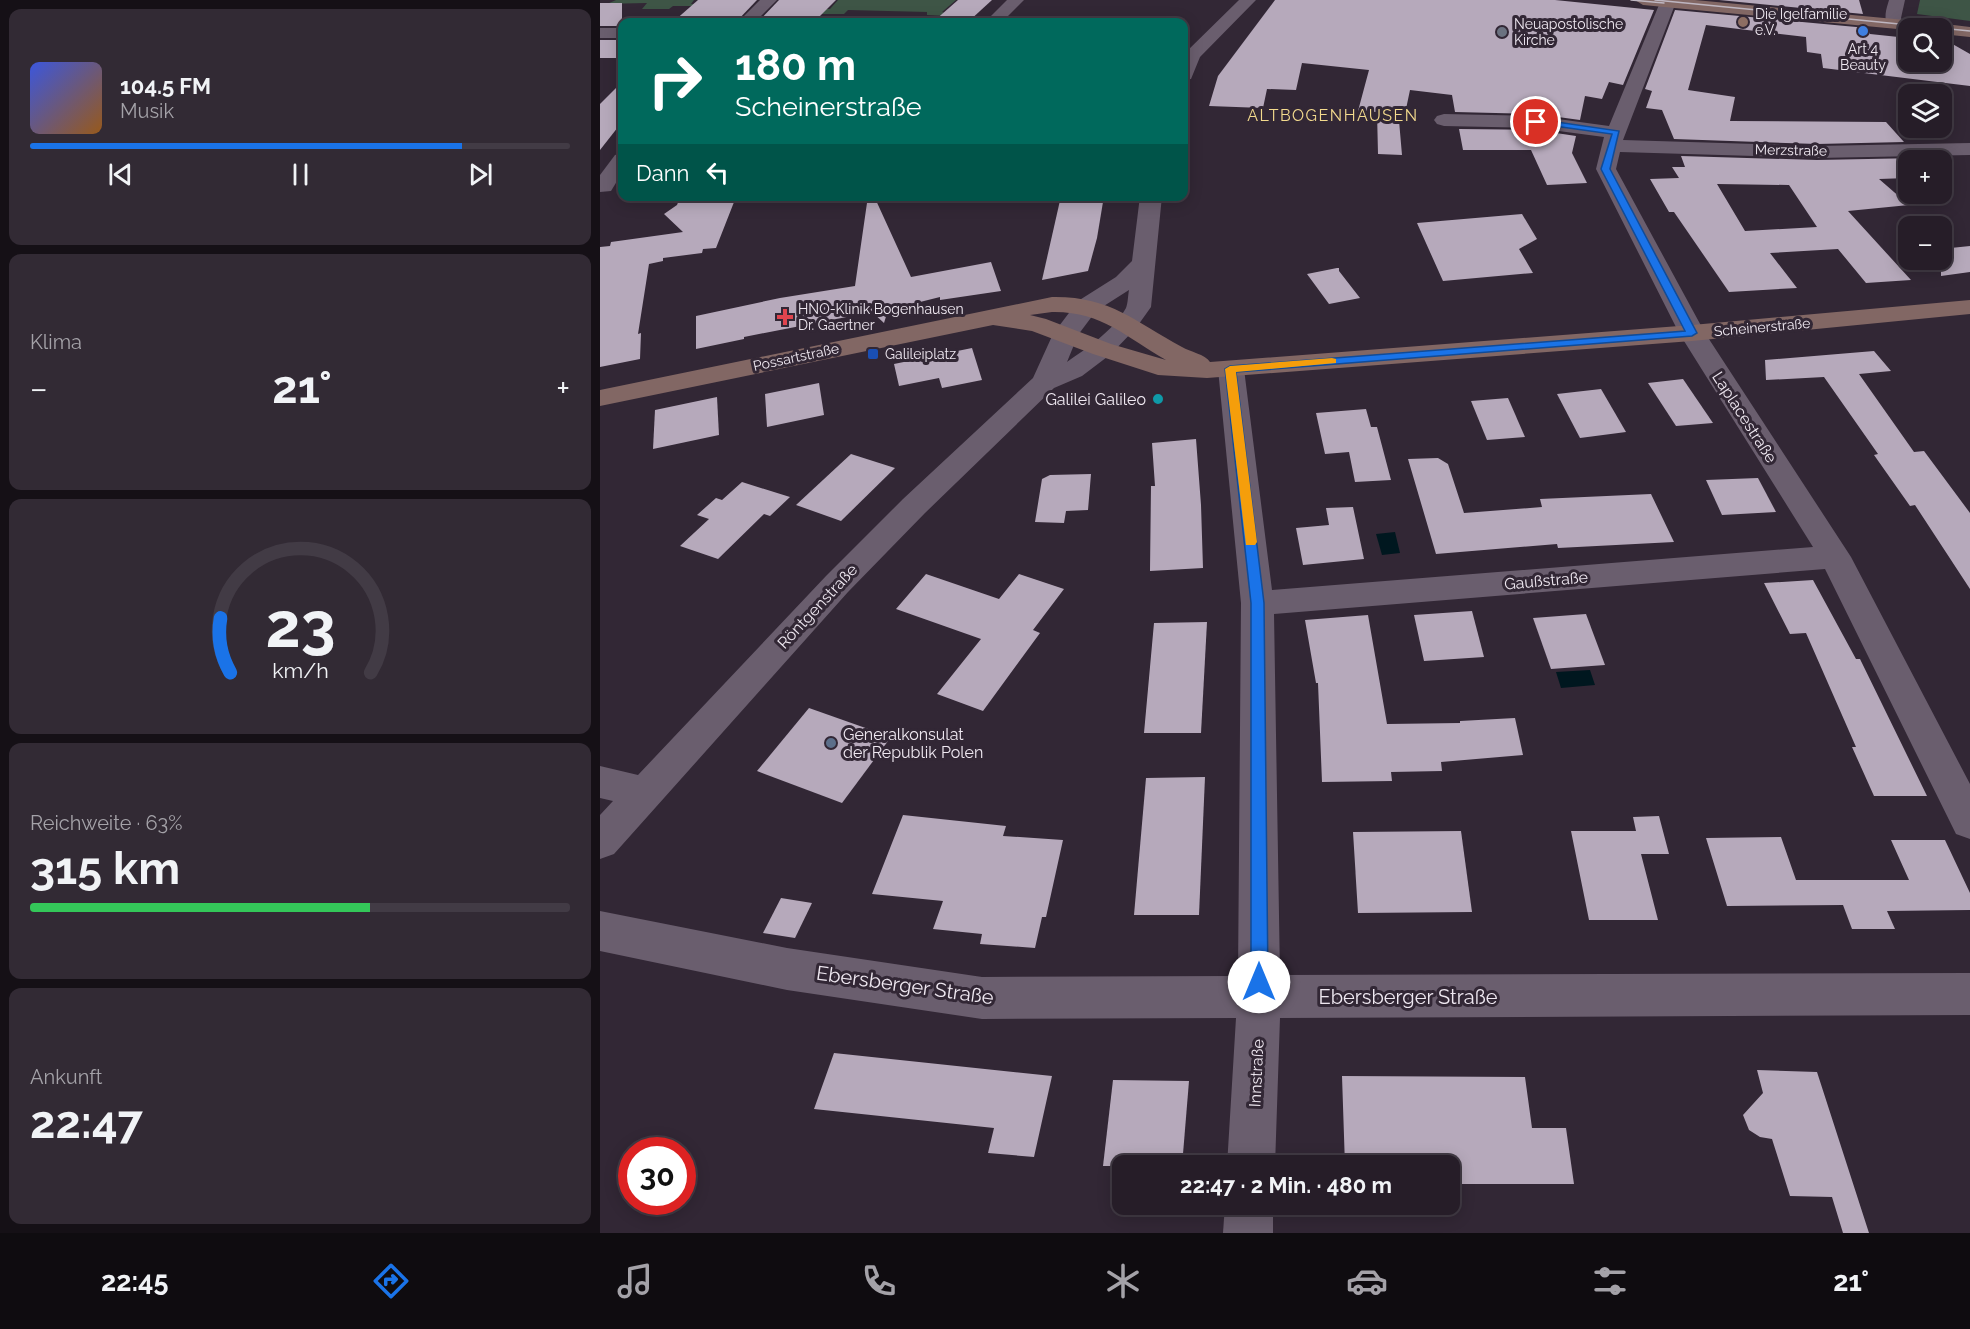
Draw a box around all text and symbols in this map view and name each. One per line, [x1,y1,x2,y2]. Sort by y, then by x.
place label: Die Igelfamilie e.V. [1755,6,1847,38]
marker: Die Igelfamilie e.V. [1736,15,1750,29]
place label: Neuapostolische Kirche [1514,16,1623,48]
map controls [1898,18,1952,270]
button: search [1898,18,1952,72]
marker: Art 4 Beauty [1856,24,1870,38]
marker: Neuapostolische Kirche [1495,25,1509,39]
text: 180 m [735,41,856,90]
place label: Art 4 Beauty [1840,41,1886,73]
icon: right [636,42,714,120]
text: 104.5 FM [120,73,211,99]
button: layers [1898,84,1952,138]
text: Scheinerstraße [735,91,922,122]
pin [1510,96,1561,147]
text: Musik [120,99,174,123]
icon: arrive [1519,105,1552,138]
district label: ALTBOGENHAUSEN [1247,106,1419,125]
street label: Merzstraße [1755,141,1827,159]
button: + [1898,150,1952,204]
icon: left [701,156,734,189]
icon: previous [104,158,137,191]
icon: pause [284,158,317,191]
icon: next [464,158,497,191]
text: Dann [636,160,689,186]
button: − [1898,216,1952,270]
place label: HNO-Klinik Bogenhausen Dr. Gaertner [798,301,964,333]
marker: HNO-Klinik Bogenhausen Dr. Gaertner [776,308,794,326]
street label: Scheinerstraße [1713,315,1811,339]
text: Klima [30,330,82,354]
street label: Possartstraße [752,340,840,374]
place label: Galileiplatz [885,346,956,362]
marker: Galileiplatz [866,347,880,361]
text: 21° [272,361,332,414]
street label: Laplacestraße [1708,368,1781,466]
text: − [30,369,48,408]
text: + [556,369,570,408]
place label: Galilei Galileo [1045,390,1146,409]
marker: Galilei Galileo [1151,392,1165,406]
street label: Röntgenstraße [773,560,861,652]
street label: Gaußstraße [1503,567,1589,594]
text: 23 [265,589,335,663]
text: km/h [272,659,328,684]
place label: Generalkonsulat der Republik Polen [843,725,983,762]
marker: Generalkonsulat der Republik Polen [824,736,838,750]
text: Reichweite · 63% [30,811,183,835]
text: 315 km [30,842,180,895]
position arrow [1227,950,1291,1014]
street label: Ebersberger Straße [815,961,995,1009]
street label: Ebersberger Straße [1319,985,1498,1009]
street label: Innstraße [1245,1038,1268,1108]
text: Ankunft [30,1065,103,1089]
text: 22:47 [30,1096,143,1149]
speed limit sign: 30 [618,1137,696,1215]
text: 22:47 · 2 Min. · 480 m [1180,1172,1392,1198]
icon: directions [370,1260,412,1302]
icon: music [614,1260,656,1302]
icon: phone [858,1260,900,1302]
icon: climate [1102,1260,1144,1302]
icon: car [1346,1260,1388,1302]
icon: filters [1589,1260,1631,1302]
text: 22:45 [101,1266,168,1297]
text: 21° [1833,1266,1869,1297]

